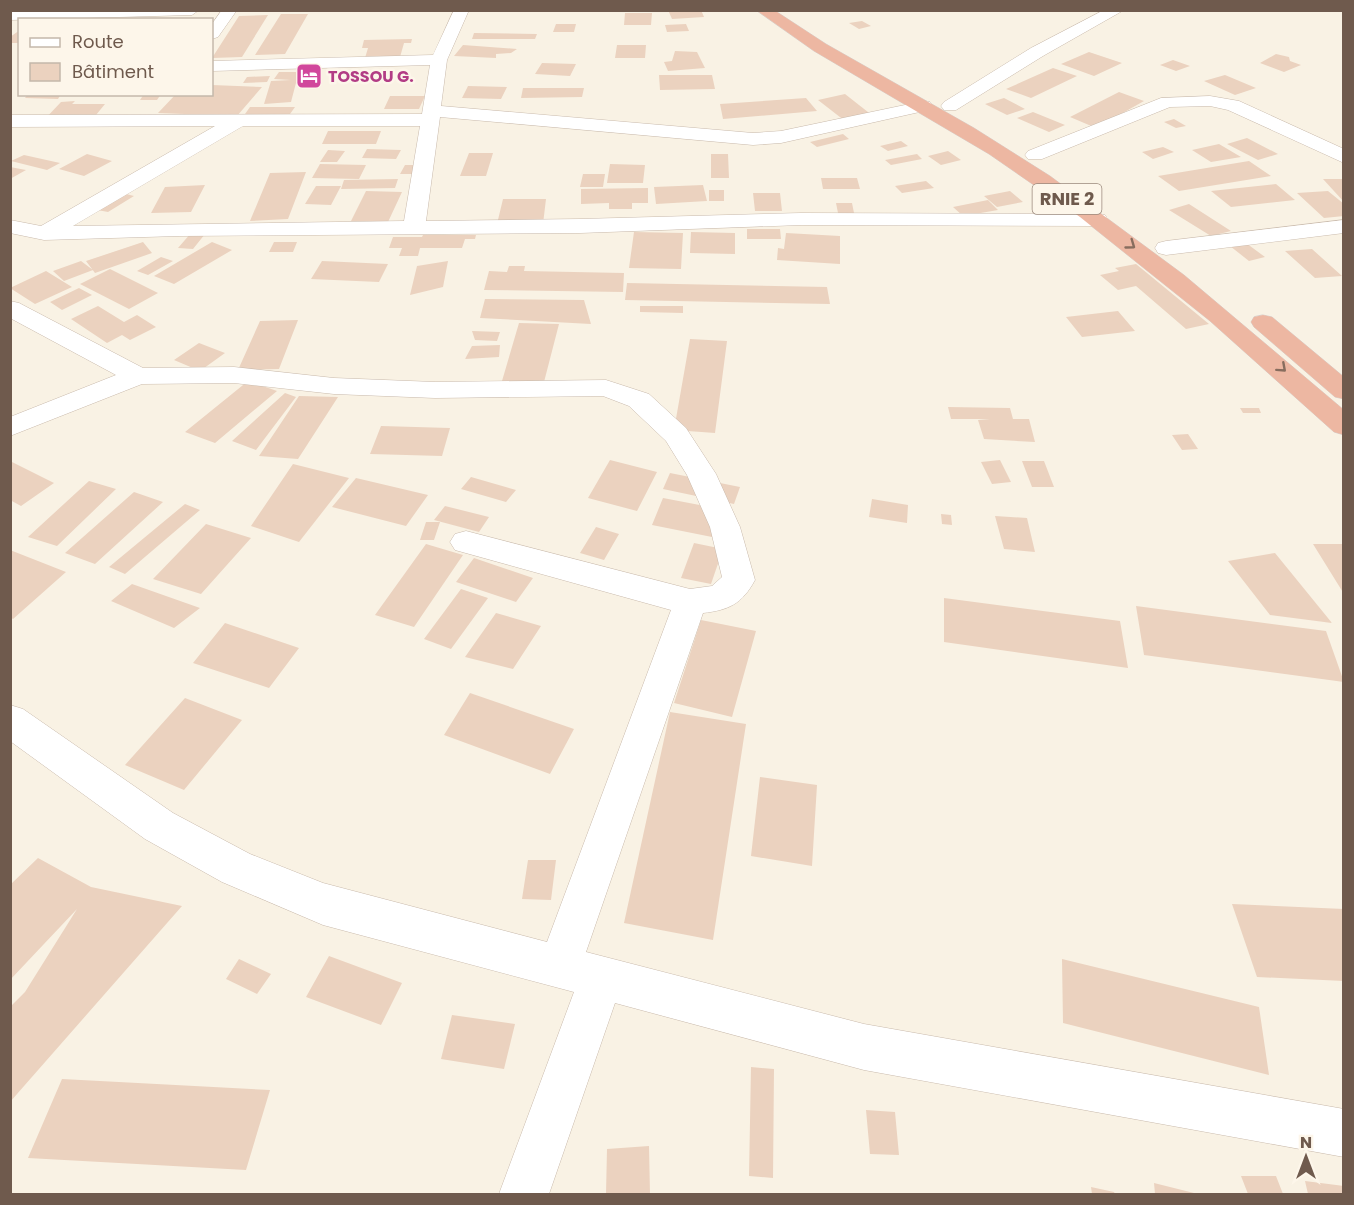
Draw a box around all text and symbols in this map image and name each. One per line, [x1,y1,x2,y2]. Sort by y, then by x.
legend [18,18,213,96]
text: Route [72,29,124,54]
text: Bâtiment [72,59,154,84]
hotel icon: TOSSOU G. [294,61,324,91]
place label: TOSSOU G. [328,65,414,88]
road number: RNIE 2 [1032,184,1102,214]
one-way arrow [1124,238,1135,249]
one-way arrow [1275,361,1286,372]
north arrow [1276,1127,1336,1187]
text: N [1300,1131,1312,1154]

